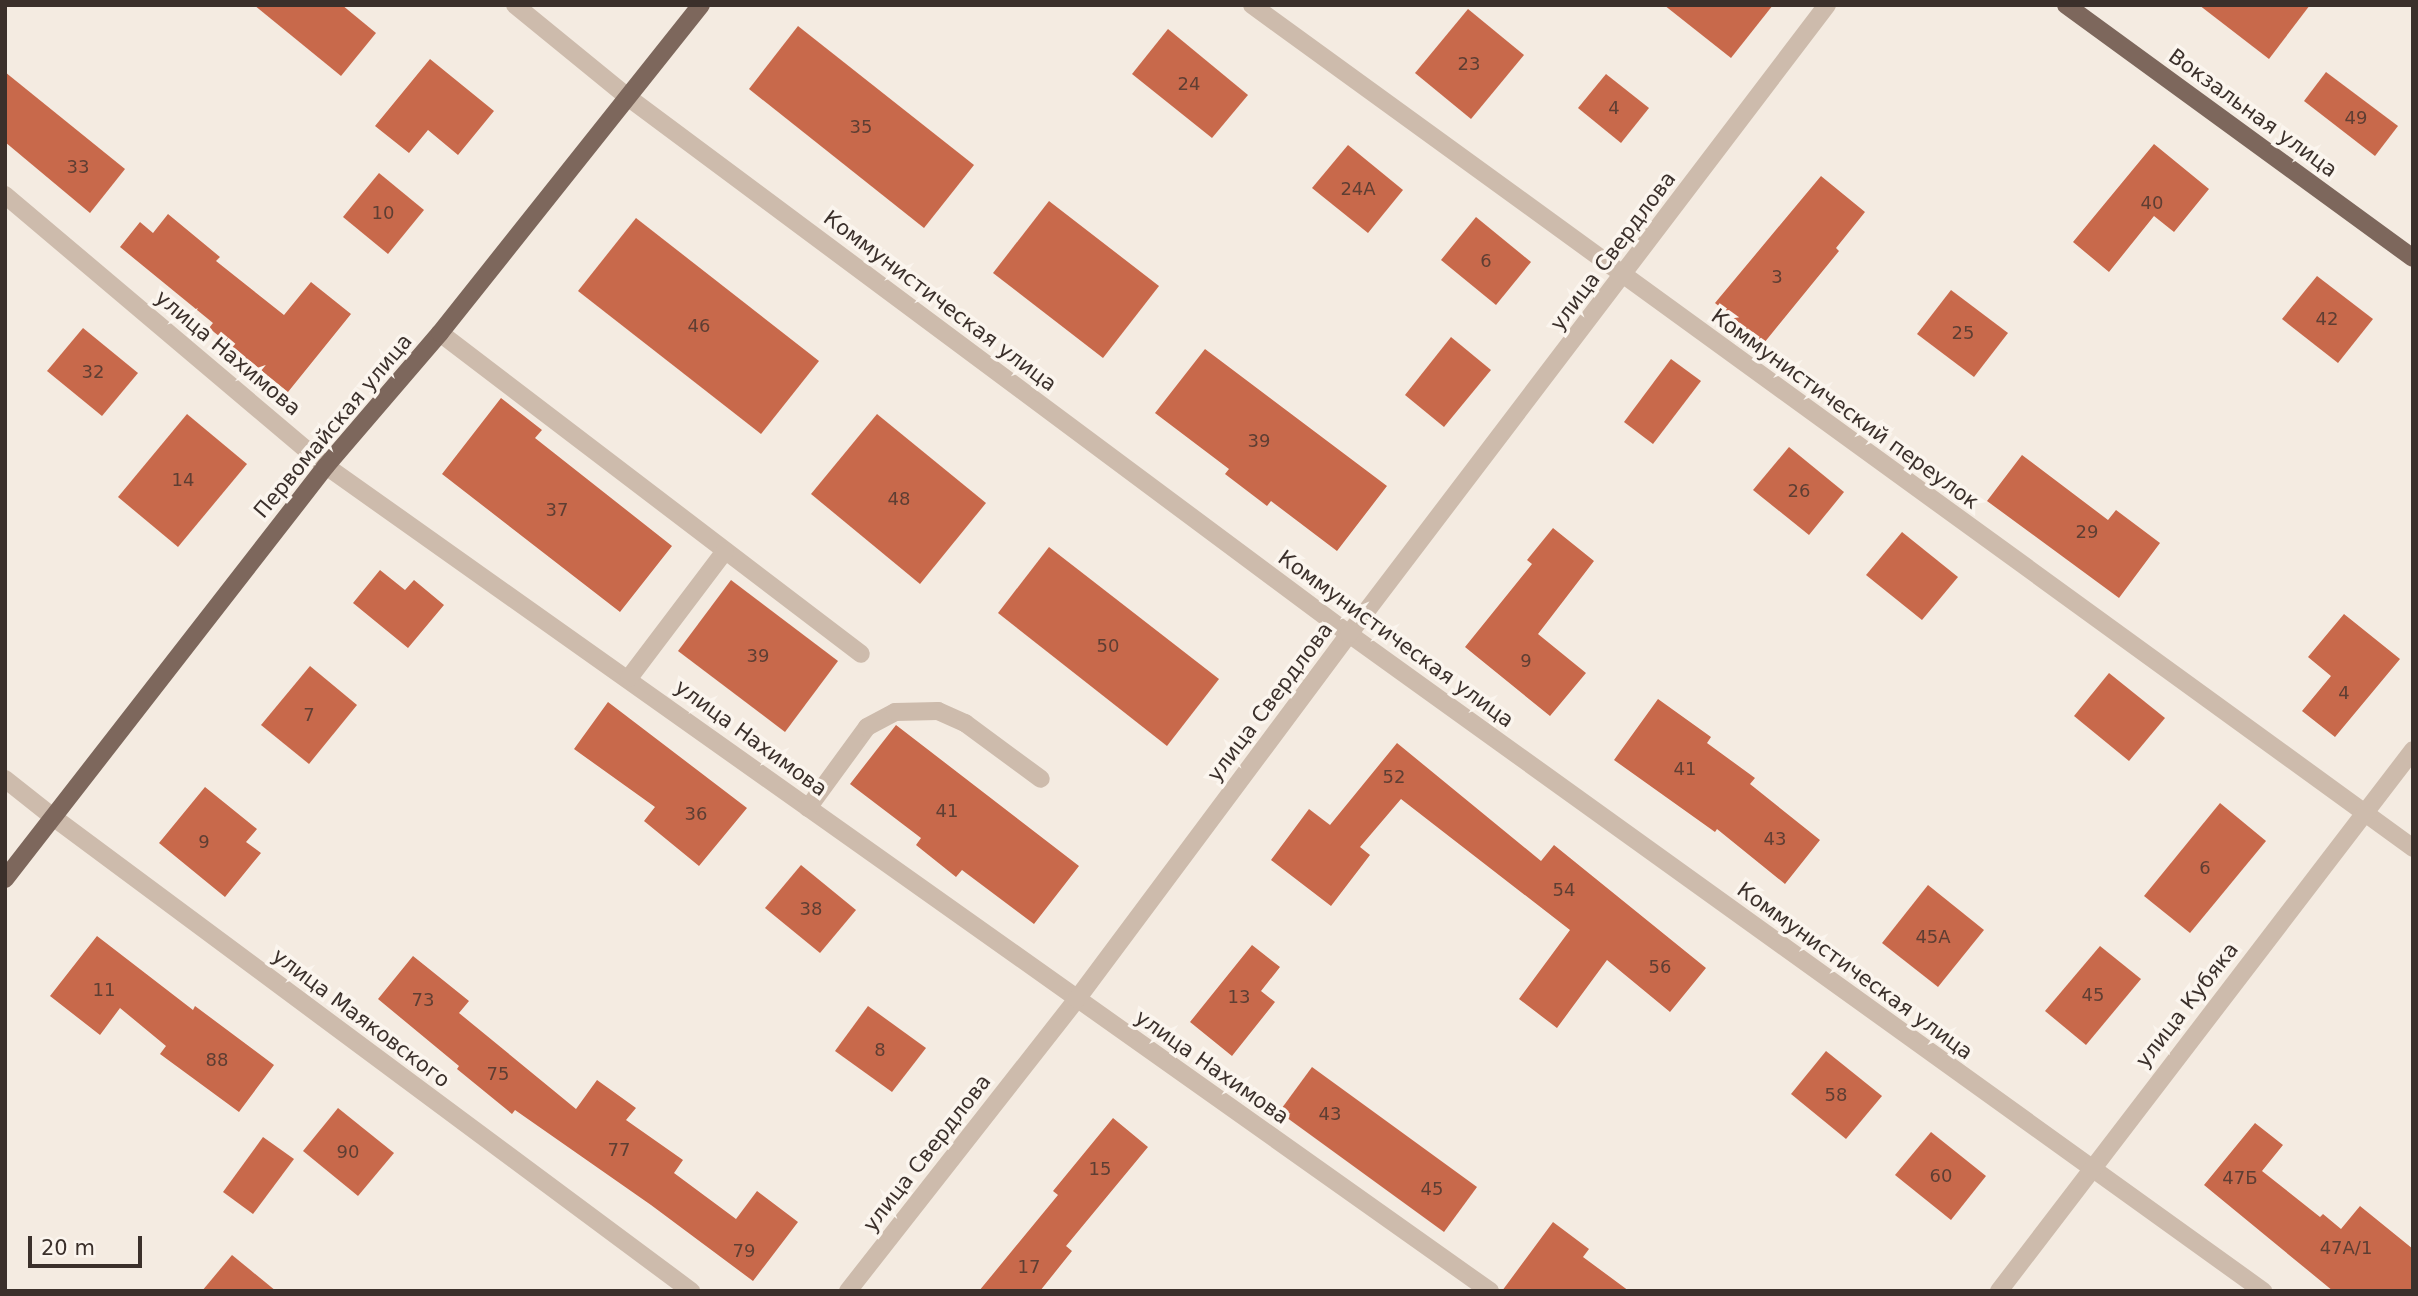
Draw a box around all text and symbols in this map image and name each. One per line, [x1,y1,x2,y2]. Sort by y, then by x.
street label: Вокзальная улица [2164,43,2342,183]
house number: 23 [1458,53,1480,75]
house number: 24 [1178,73,1200,95]
house number: 4 [1608,97,1620,119]
house number: 49 [2345,107,2367,129]
house number: 35 [850,116,872,138]
house number: 33 [67,156,89,178]
street label: улица Свердлова [1545,166,1681,336]
house number: 24А [1340,178,1376,200]
house number: 40 [2141,192,2163,214]
house number: 10 [372,202,394,224]
street label: Коммунистическая улица [819,205,1061,397]
house number: 6 [1480,250,1492,272]
house number: 3 [1771,266,1783,288]
street label: улица Нахимова [150,285,306,421]
street label: Коммунистический переулок [1706,303,1984,515]
house number: 42 [2316,308,2338,330]
house number: 46 [688,315,710,337]
house number: 25 [1952,322,1974,344]
street label: Первомайская улица [249,329,417,523]
house number: 32 [82,361,104,383]
house number: 39 [1248,430,1270,452]
house number: 14 [172,469,194,491]
house number: 26 [1788,480,1810,502]
house number: 48 [888,488,910,510]
house number: 37 [546,499,568,521]
house number: 29 [2076,521,2098,543]
street label: Коммунистическая улица [1273,545,1519,733]
street label: улица Свердлова [1202,617,1338,787]
house number: 50 [1097,635,1119,657]
house number: 39 [747,645,769,667]
house number: 9 [1520,650,1532,672]
street label: улица Нахимова [670,674,832,802]
house number: 4 [2338,682,2350,704]
house number: 7 [303,704,315,726]
house number: 41 [1674,758,1696,780]
house number: 52 [1383,766,1405,788]
house number: 41 [936,800,958,822]
house number: 36 [685,803,707,825]
house number: 43 [1764,828,1786,850]
house number: 9 [198,831,210,853]
house number: 6 [2199,857,2211,879]
street label: Коммунистическая улица [1732,877,1978,1065]
house number: 54 [1553,879,1575,901]
house number: 38 [800,898,822,920]
house number: 45А [1915,926,1951,948]
street label: улица Кубяка [2130,937,2244,1073]
street label: улица Маяковского [267,943,455,1093]
house number: 56 [1649,956,1671,978]
house number: 11 [93,979,115,1001]
house number: 45 [2082,984,2104,1006]
house number: 13 [1228,986,1250,1008]
house number: 73 [412,989,434,1011]
street label: улица Нахимова [1130,1004,1294,1130]
house number: 8 [874,1039,886,1061]
house number: 88 [206,1049,228,1071]
house number: 75 [487,1063,509,1085]
street label: улица Свердлова [858,1069,996,1237]
house number: 58 [1825,1084,1847,1106]
house number: 43 [1319,1103,1341,1125]
house number: 77 [608,1139,630,1161]
house number: 90 [337,1141,359,1163]
house number: 15 [1089,1158,1111,1180]
house number: 60 [1930,1165,1952,1187]
house number: 47Б [2222,1167,2258,1189]
house number: 45 [1421,1178,1443,1200]
scale bar [32,1222,145,1266]
text: 20 m [41,1236,95,1260]
house number: 47А/1 [2320,1237,2372,1259]
house number: 79 [733,1240,755,1262]
house number: 17 [1018,1256,1040,1278]

